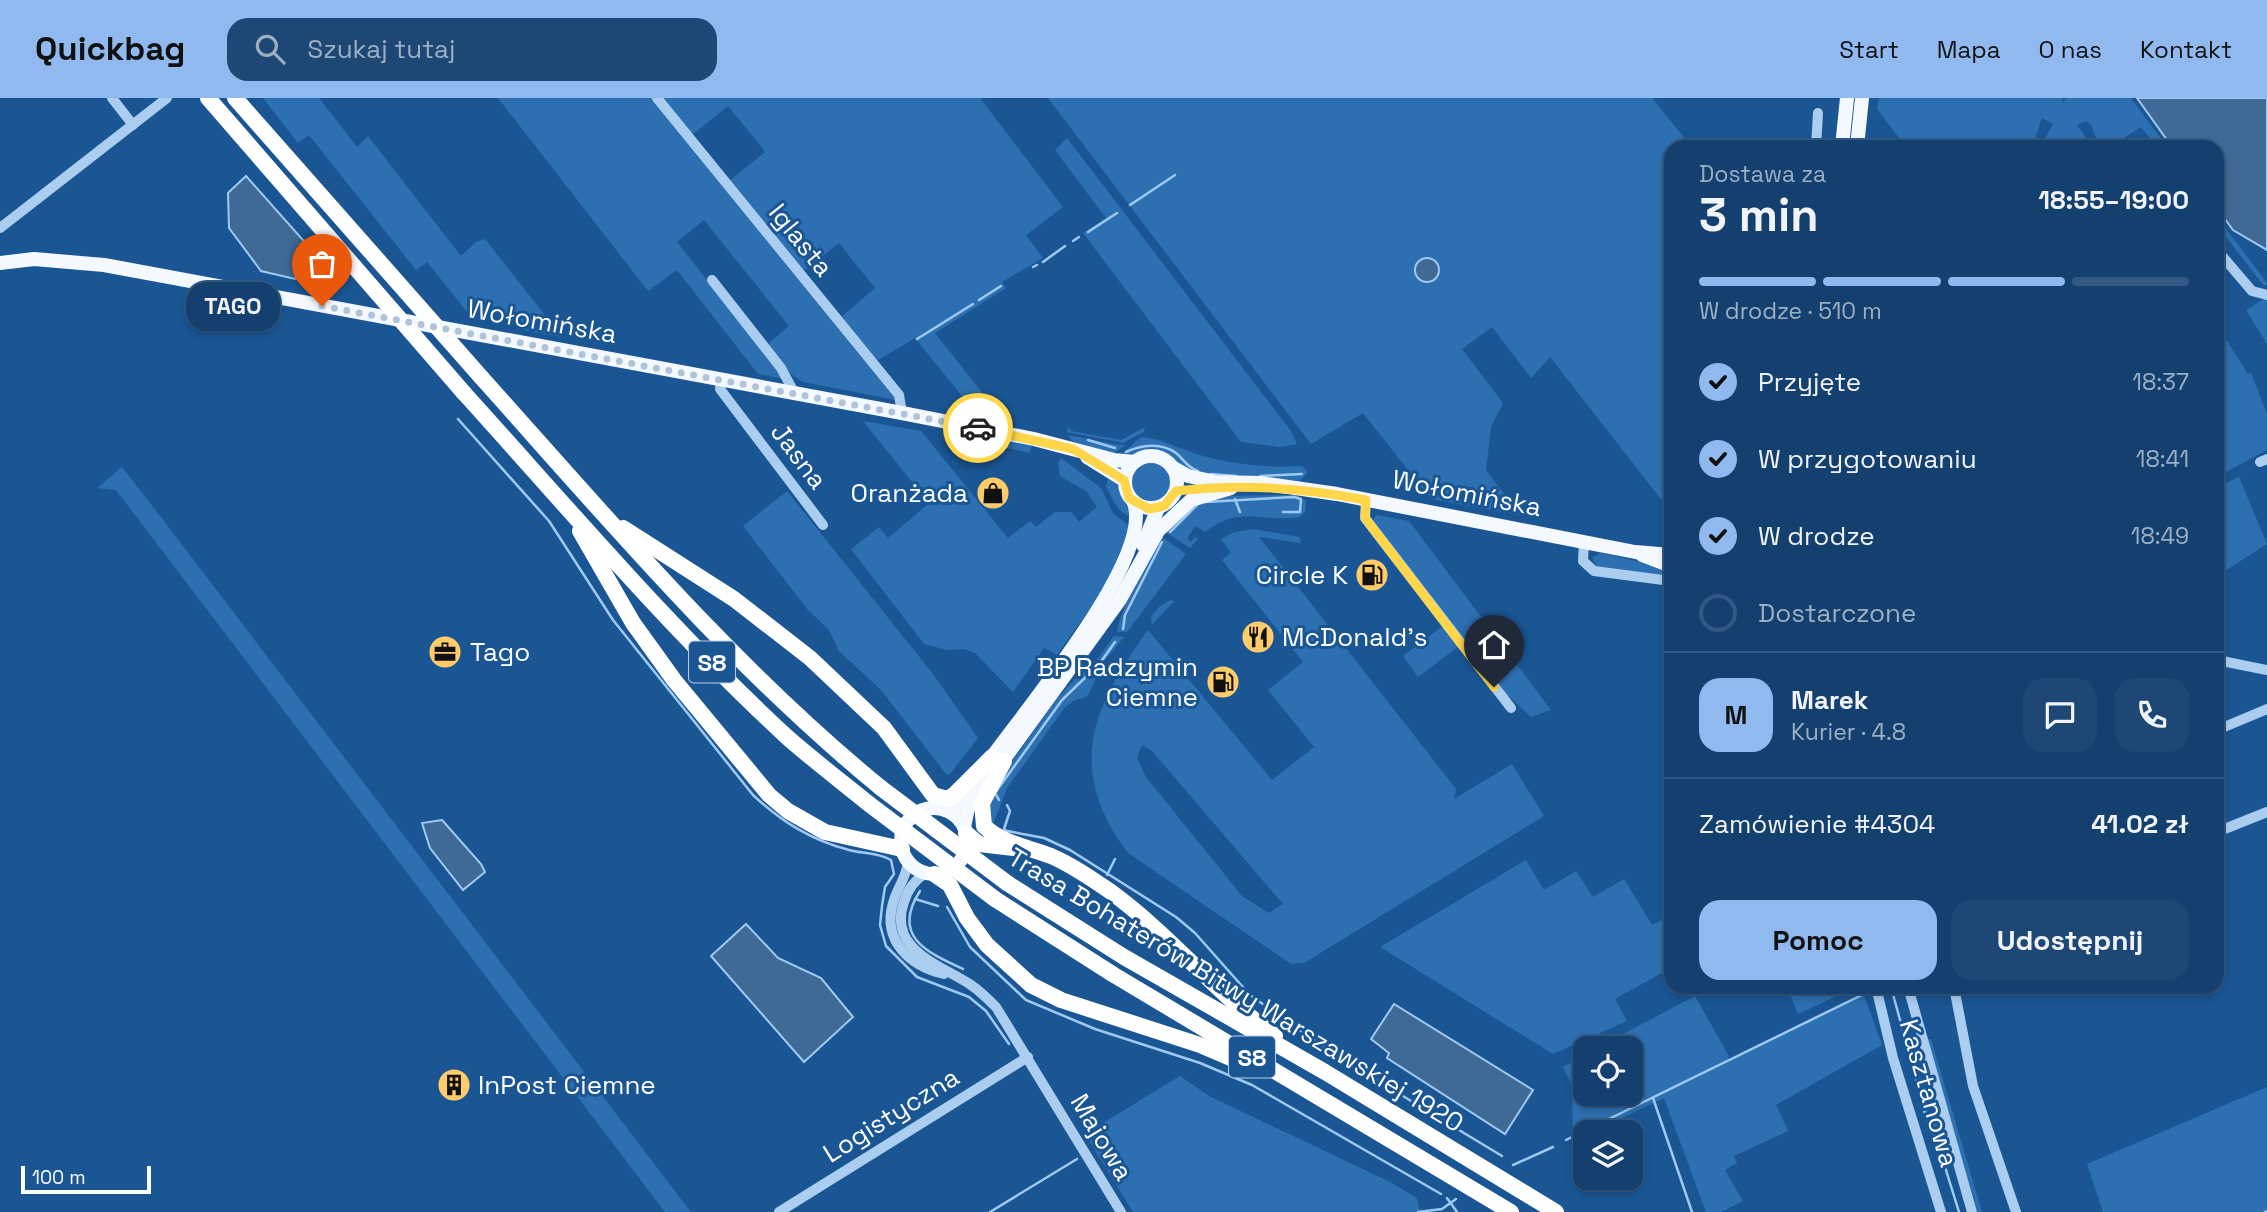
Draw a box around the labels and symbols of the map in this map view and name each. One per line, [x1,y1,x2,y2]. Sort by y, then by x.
street label: Iglasta [761,196,841,284]
pin [292,234,352,306]
callout: TAGO [186,282,280,330]
street label: Wołomińska [465,291,619,351]
courier [943,393,1013,463]
street label: Jasna [763,416,835,496]
street label: Wołomińska [1390,462,1544,524]
shop icon: Oranżada [974,474,1012,512]
place label: Oranżada [851,476,968,510]
fuel station icon: Circle K [1353,556,1391,594]
place label: Circle K [1256,558,1348,592]
pin [1464,615,1524,687]
restaurant icon: McDonald's [1239,618,1277,656]
place label: McDonald's [1282,620,1427,654]
office icon: Tago [426,633,464,671]
place label: Tago [470,635,530,669]
road number: S8 [689,642,735,682]
place label: BP Radzymin Ciemne [1037,650,1198,714]
fuel station icon: BP Radzymin Ciemne [1204,663,1242,701]
street label: Trasa Bohaterów Bitwy Warszawskiej 1920 [1002,840,1470,1140]
street label: Kasztanowa [1892,1015,1966,1171]
road number: S8 [1229,1037,1275,1077]
street label: Logistyczna [817,1060,965,1170]
building icon: InPost Ciemne [435,1066,473,1104]
place label: InPost Ciemne [478,1068,656,1102]
street label: Majowa [1063,1087,1141,1187]
scale bar [21,1163,150,1195]

